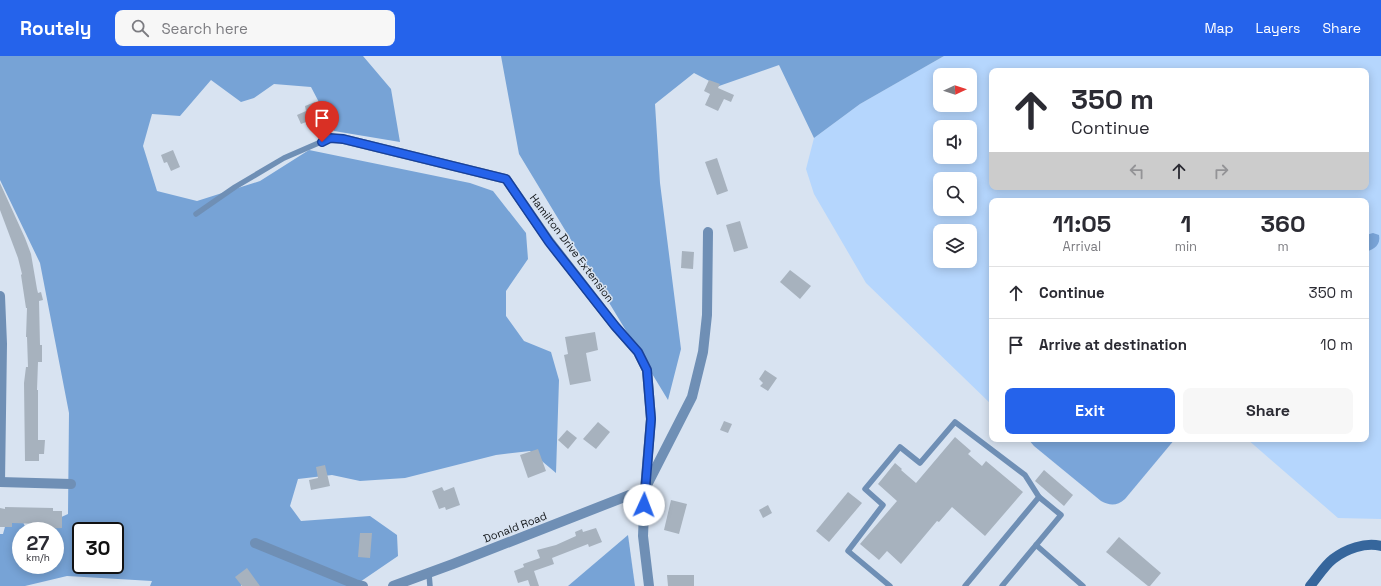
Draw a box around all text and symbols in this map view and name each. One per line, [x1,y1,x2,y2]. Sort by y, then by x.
search box [115,10,395,46]
text: Routely [20,16,91,41]
icon: search [129,17,151,39]
text: Search here [161,19,248,38]
text: Map [1204,19,1234,37]
text: Layers [1256,19,1300,37]
text: Share [1322,19,1361,37]
north arrow [933,68,977,112]
map controls [933,68,977,268]
text: 350 m [1071,81,1154,117]
icon: ahead [1005,84,1057,136]
pin [305,101,339,142]
icon: arrive [311,107,333,129]
text: Continue [1071,116,1150,139]
button: sound [933,120,977,164]
icon: left [1126,160,1148,182]
icon: ahead [1168,160,1190,182]
icon: right [1210,160,1232,182]
button: search [933,172,977,216]
street label: Hamilton Drive Extension [527,191,617,305]
text: 11:05 [1052,208,1111,239]
text: 1 [1180,208,1191,239]
text: 360 [1261,208,1306,239]
button: layers [933,224,977,268]
text: Arrival [1063,238,1101,255]
text: min [1175,238,1197,255]
text: m [1277,238,1289,255]
icon: ahead [1005,282,1027,304]
text: Continue [1039,283,1105,302]
text: 350 m [1309,283,1353,302]
icon: arrive [1005,334,1027,356]
text: Arrive at destination [1039,335,1187,354]
text: 10 m [1320,335,1353,354]
button: Exit [1005,388,1175,434]
button: Share [1183,388,1353,434]
position arrow [623,484,665,526]
street label: Donald Road [481,509,549,545]
speed limit sign: 30 [72,522,124,574]
text: 27 [27,530,49,556]
text: km/h [26,551,50,564]

